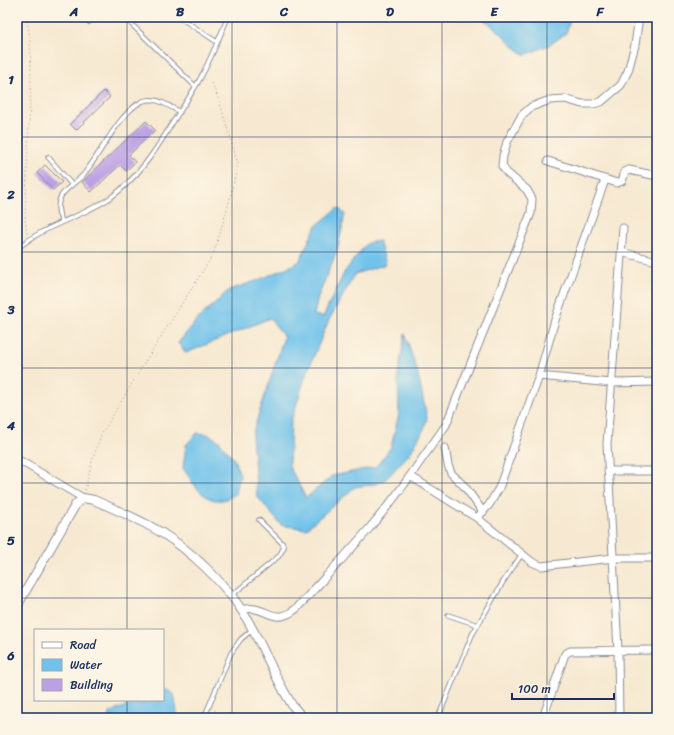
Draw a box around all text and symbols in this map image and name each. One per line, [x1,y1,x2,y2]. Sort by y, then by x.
text: A [69,0,78,23]
text: B [176,0,185,23]
text: C [279,0,289,23]
text: D [386,0,394,23]
text: E [490,0,499,23]
text: F [595,0,604,23]
text: 1 [8,68,14,91]
text: 2 [6,183,15,206]
text: 3 [6,298,15,321]
text: 4 [6,414,16,437]
text: 5 [7,529,15,552]
legend [34,629,164,701]
text: Road [70,634,97,656]
text: 6 [6,644,15,667]
text: Water [70,654,103,676]
text: Building [70,674,113,696]
scale bar [512,675,614,701]
text: 100 m [518,678,551,700]

